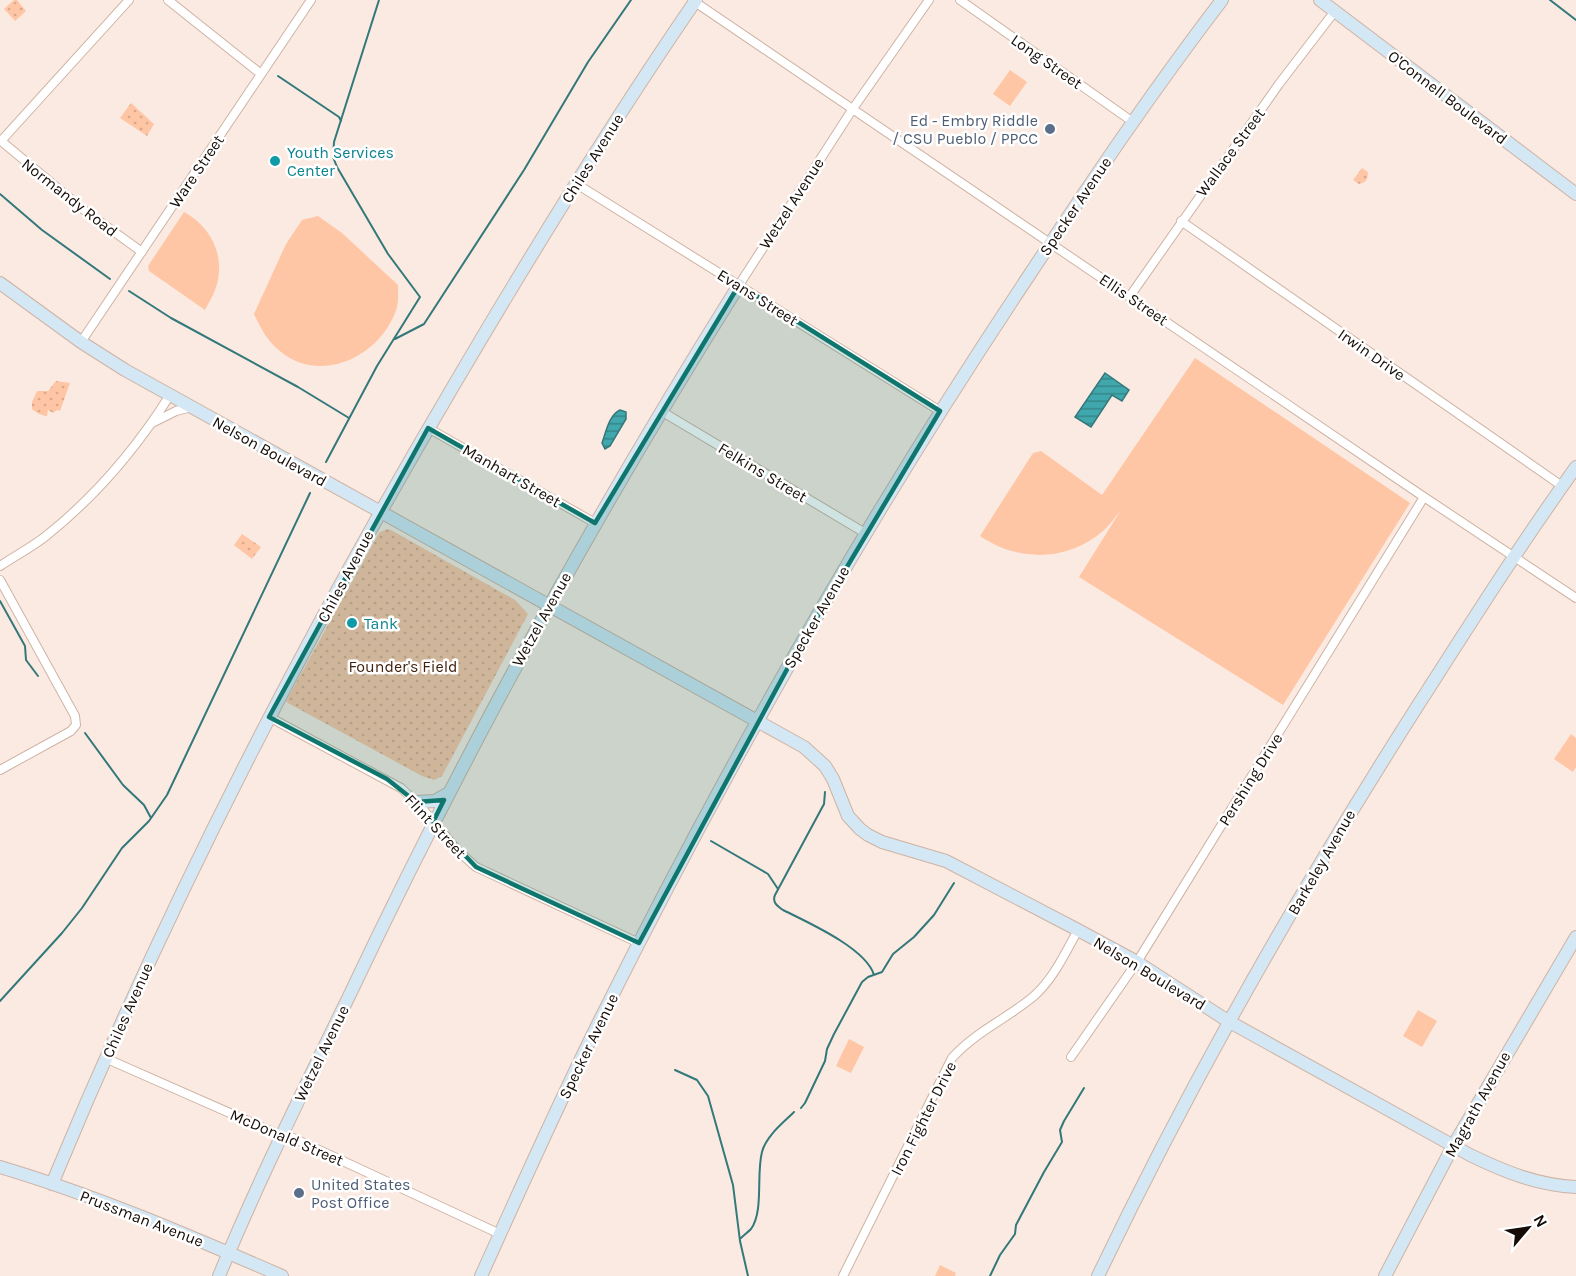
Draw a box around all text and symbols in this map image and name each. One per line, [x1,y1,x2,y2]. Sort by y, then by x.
street label: Long Street [1007,30,1086,93]
street label: O'Connell Boulevard [1384,46,1511,148]
street label: Wallace Street [1192,104,1269,200]
street label: Chiles Avenue [557,110,627,206]
place label: Ed - Embry Riddle / CSU Pueblo / PPCC [892,111,1038,148]
marker: Ed - Embry Riddle / CSU Pueblo / PPCC [1043,122,1057,136]
street label: Ware Street [165,131,228,212]
place label: Youth Services Center [287,143,394,180]
street label: Specker Avenue [1035,153,1115,259]
street label: Normandy Road [18,154,121,241]
marker: Youth Services Center [268,154,282,168]
street label: Wetzel Avenue [755,154,828,252]
street label: Evans Street [714,265,802,330]
street label: Ellis Street [1096,269,1172,329]
street label: Irwin Drive [1335,324,1409,384]
street label: Nelson Boulevard [209,412,330,491]
street label: Felkins Street [715,438,811,506]
street label: Manhart Street [459,440,564,511]
street label: Chiles Avenue [313,527,378,626]
street label: Specker Avenue [779,563,853,672]
street label: Wetzel Avenue [508,569,575,670]
place label: Tank [364,614,398,633]
marker: Tank [345,616,359,630]
park label: Founder's Field [348,657,458,676]
street label: Pershing Drive [1214,729,1286,829]
street label: Flint Street [401,790,470,862]
street label: Barkeley Avenue [1284,806,1359,918]
street label: Nelson Boulevard [1090,932,1209,1014]
street label: Chiles Avenue [98,960,157,1061]
street label: Specker Avenue [555,990,622,1102]
street label: Wetzel Avenue [290,1002,353,1104]
street label: Magrath Avenue [1440,1048,1514,1161]
street label: Iron Fighter Drive [886,1058,960,1178]
street label: McDonald Street [227,1105,346,1170]
place label: United States Post Office [311,1175,411,1212]
street label: Prussman Avenue [77,1186,206,1251]
marker: United States Post Office [292,1186,306,1200]
north arrow [1498,1198,1558,1258]
text: N [1530,1211,1552,1231]

